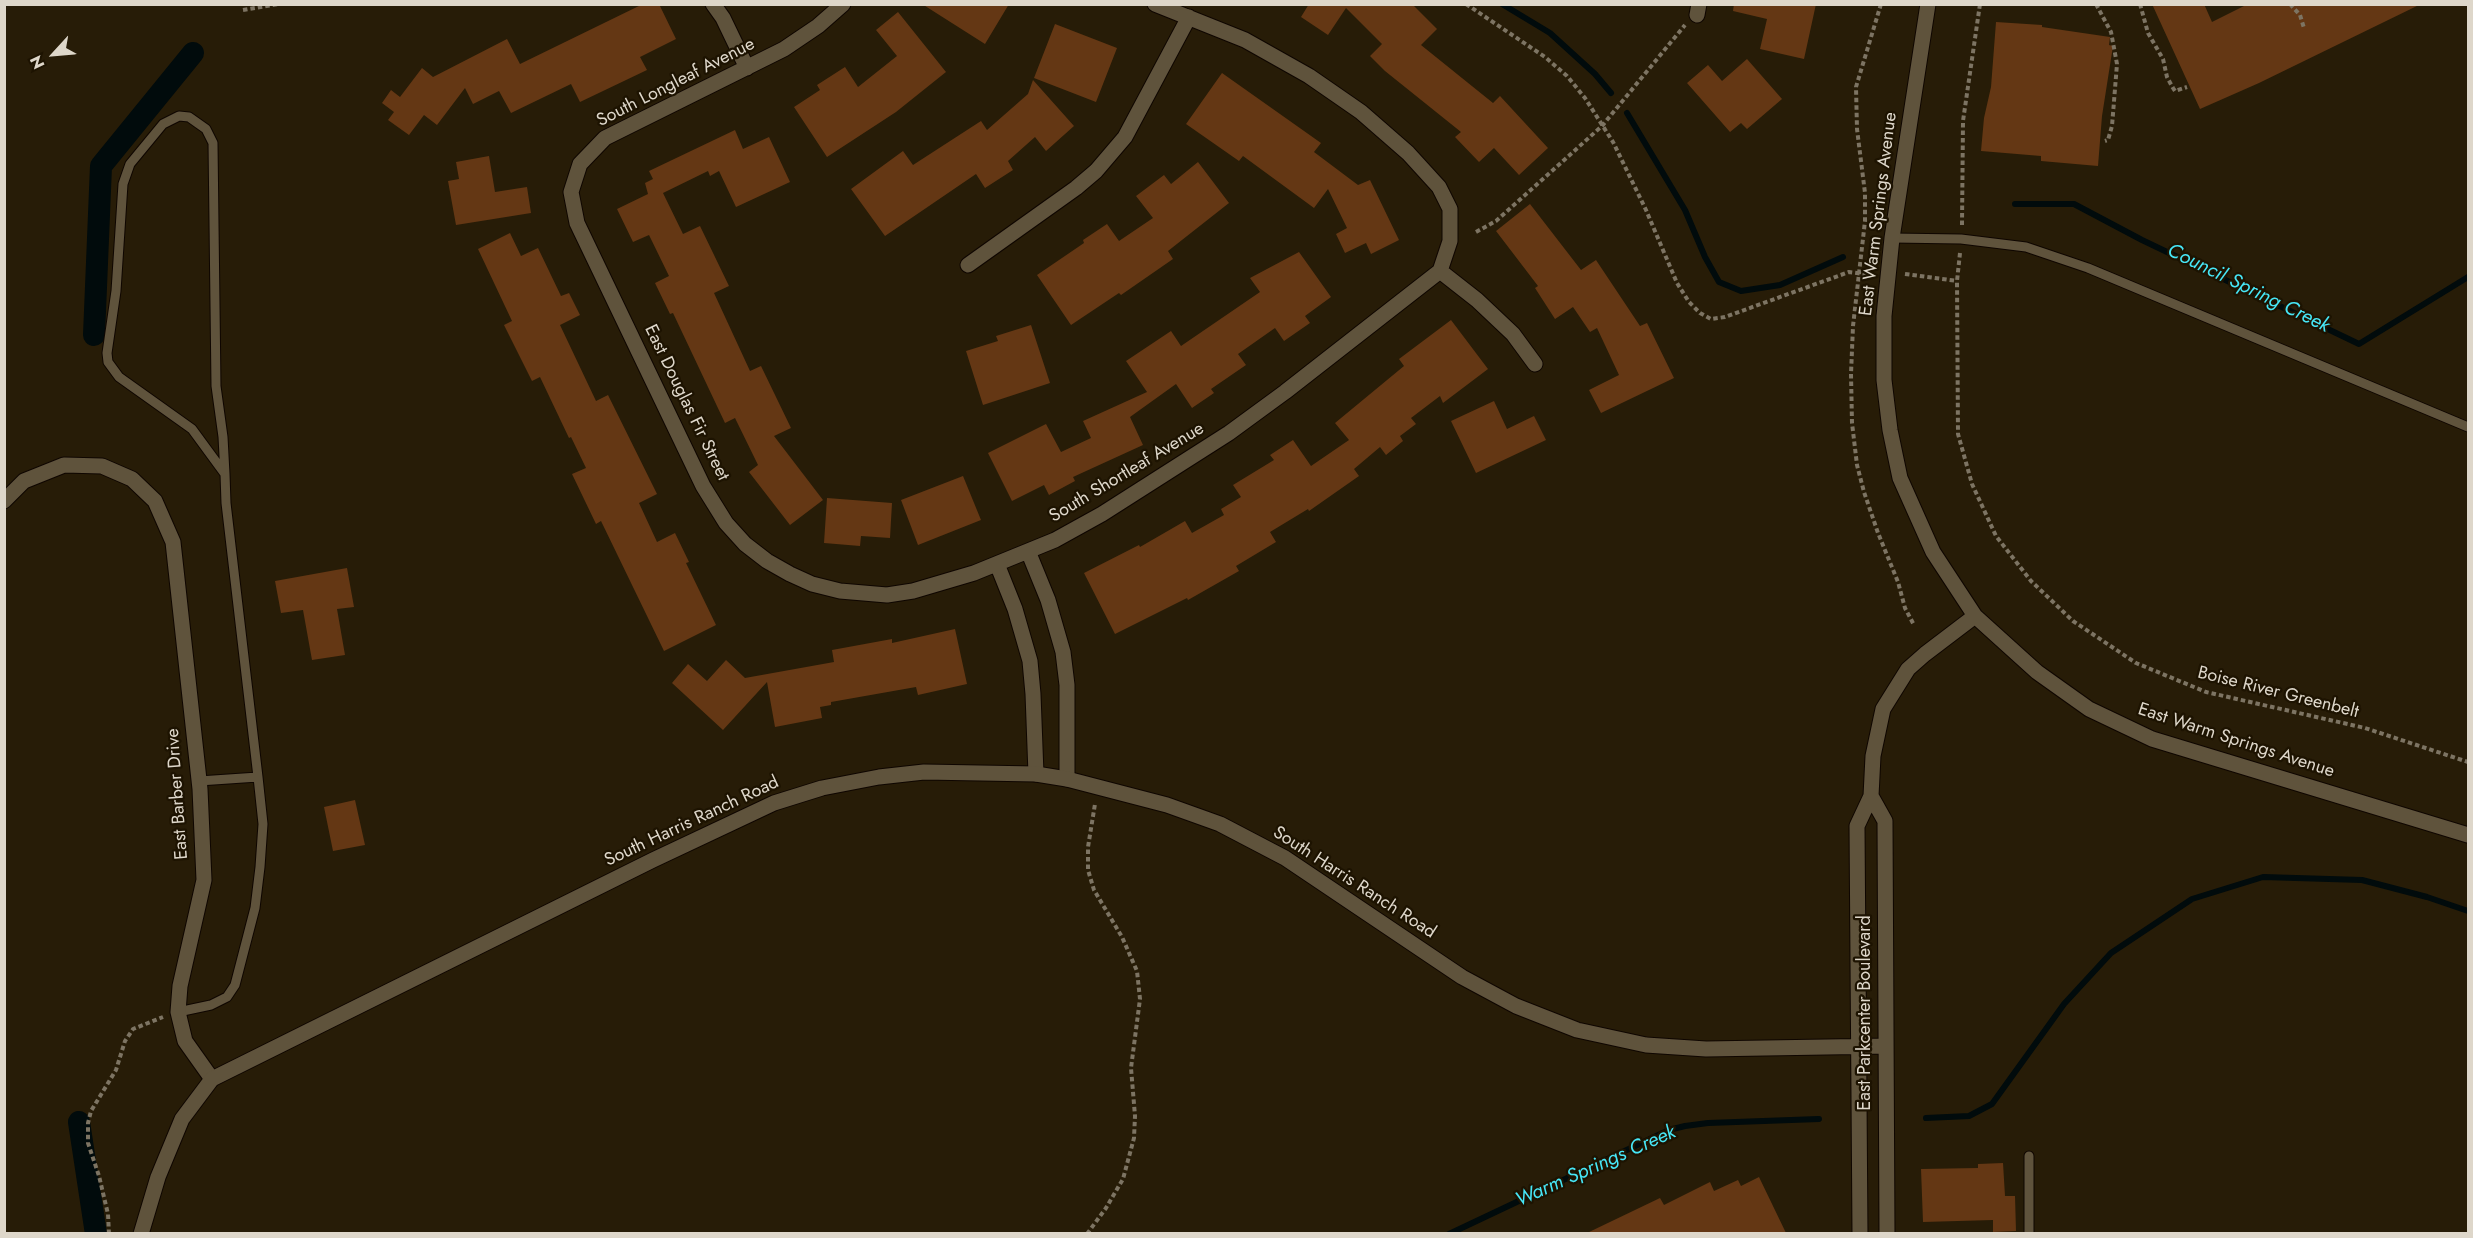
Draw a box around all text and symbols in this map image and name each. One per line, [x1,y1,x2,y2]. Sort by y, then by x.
north arrow [24,24,84,84]
street label: South Longleaf Avenue [593,34,759,132]
text: N [24,51,50,73]
street label: East Warm Springs Avenue [1856,111,1902,317]
water label: Council Spring Creek [2163,239,2333,339]
street label: East Douglas Fir Street [639,321,733,485]
street label: South Shortleaf Avenue [1046,418,1208,528]
street label: Boise River Greenbelt [2195,662,2361,724]
street label: East Warm Springs Avenue [2135,699,2337,783]
street label: East Barber Drive [163,728,193,860]
street label: South Harris Ranch Road [601,772,783,872]
street label: South Harris Ranch Road [1268,822,1440,944]
street label: East Parkcenter Boulevard [1855,915,1877,1111]
water label: Warm Springs Creek [1512,1121,1680,1213]

